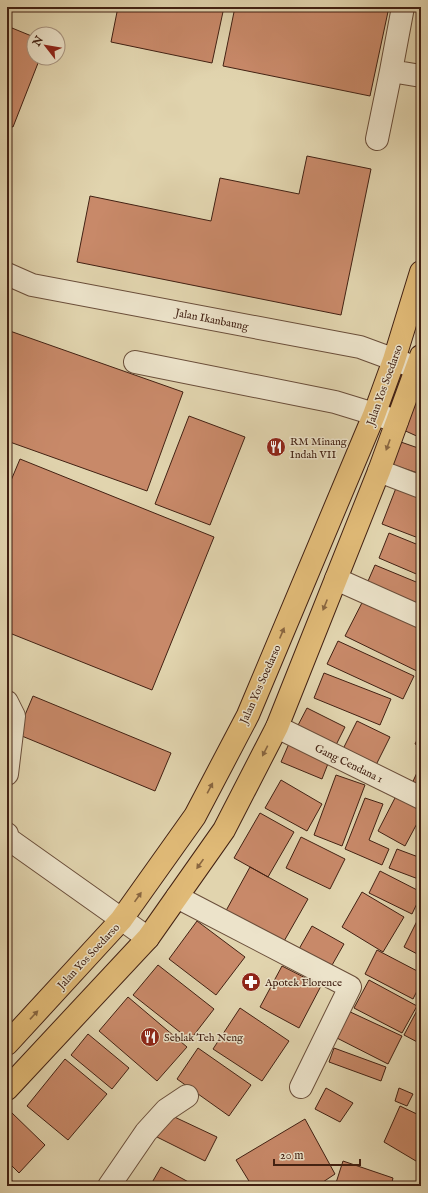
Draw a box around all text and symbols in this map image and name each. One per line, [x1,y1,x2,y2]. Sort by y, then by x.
north arrow [26,26,66,66]
text: N [29,33,47,50]
street label: Jalan Ikanbaung [172,306,251,334]
street label: Jalan Yos Soedarso [363,343,406,430]
place label: RM Minang Indah VII [290,435,348,462]
restaurant icon: RM Minang Indah VII [265,436,287,458]
one-way arrow [385,440,391,452]
one-way arrow [322,600,328,612]
one-way arrow [280,626,286,638]
street label: Jalan Yos Soedarso [236,643,285,728]
street label: Gang Cendana 1 [312,741,385,786]
one-way arrow [262,745,268,757]
one-way arrow [206,783,213,794]
one-way arrow [196,858,205,869]
one-way arrow [134,891,142,902]
street label: Jalan Yos Soedarso [53,921,123,994]
pharmacy icon: Apotek Florence [240,971,262,993]
place label: Apotek Florence [264,976,342,990]
one-way arrow [29,1010,38,1020]
restaurant icon: Seblak Teh Neng [139,1026,161,1048]
place label: Seblak Teh Neng [164,1031,244,1045]
scale bar [274,1141,360,1167]
text: 20 m [280,1148,303,1163]

